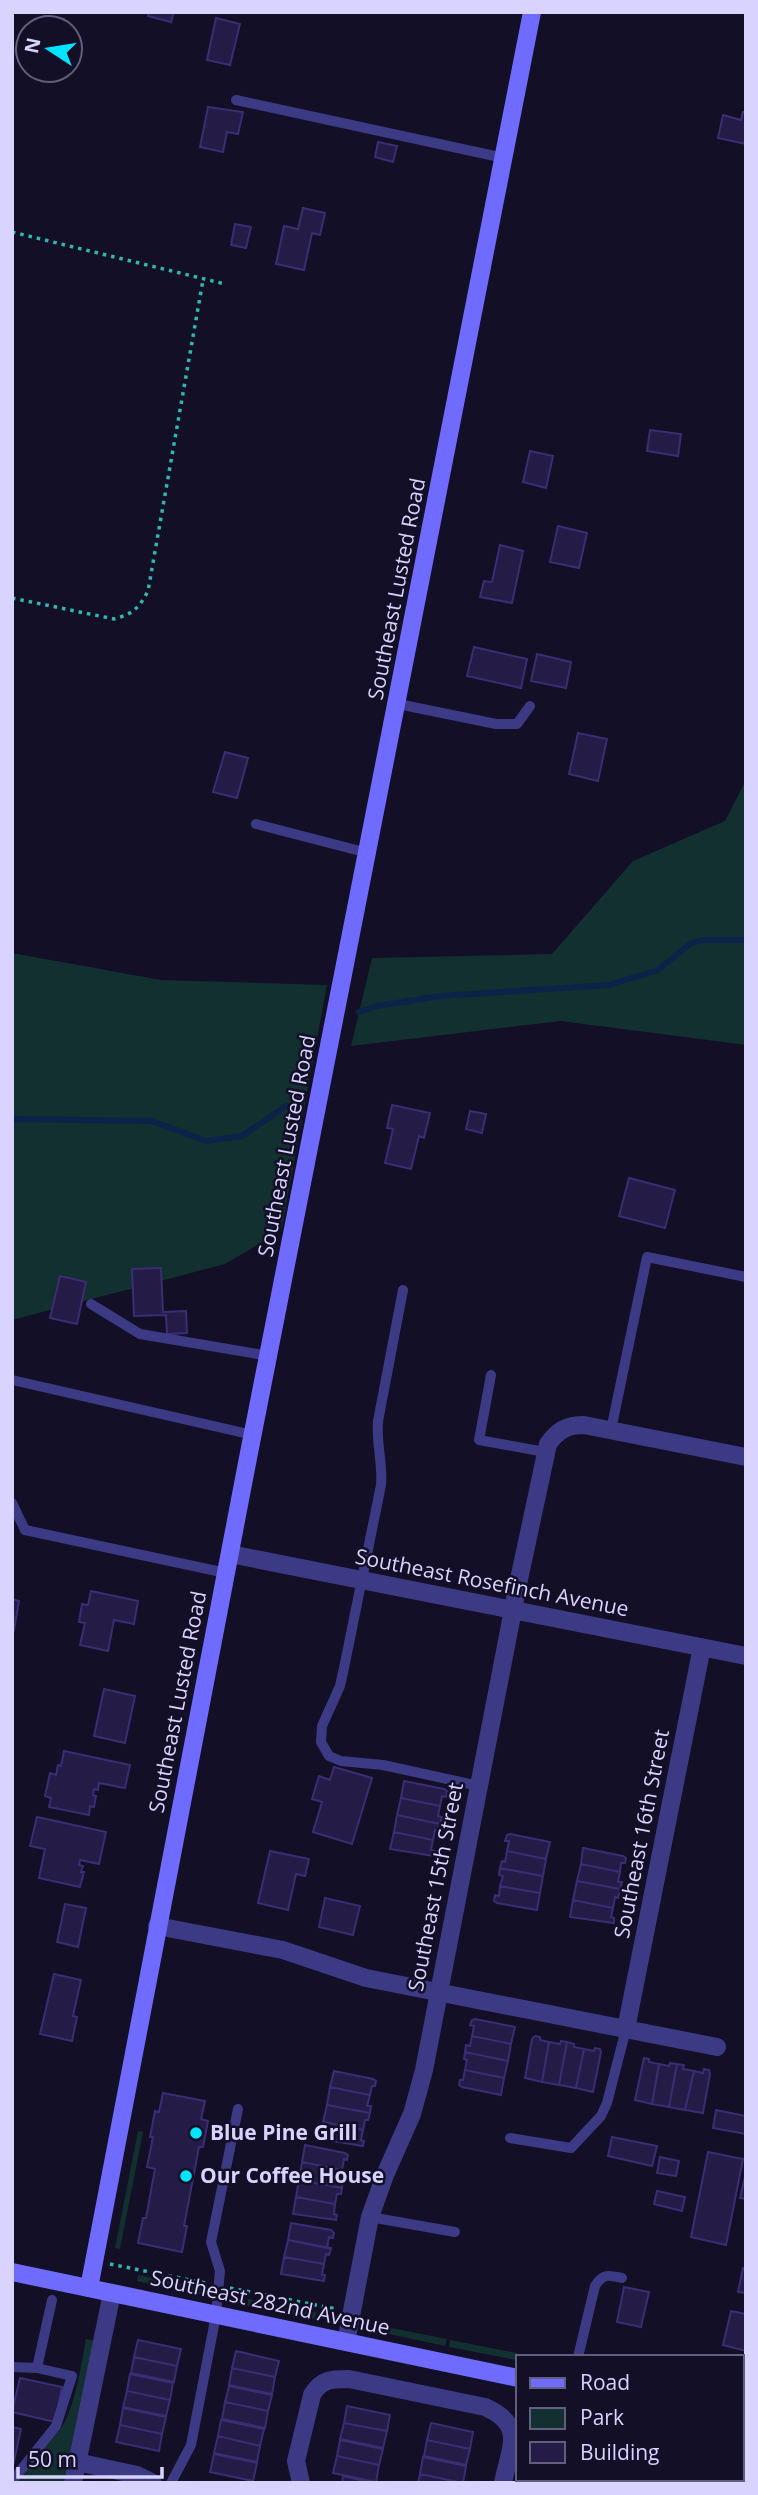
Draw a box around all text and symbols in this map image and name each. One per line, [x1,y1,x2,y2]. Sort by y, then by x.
north arrow [14,14,84,84]
text: N [18,35,47,56]
street label: Southeast Lusted Road [361,476,431,702]
street label: Southeast Lusted Road [251,1033,321,1259]
street label: Southeast Rosefinch Avenue [353,1542,631,1622]
street label: Southeast Lusted Road [142,1589,212,1815]
street label: Southeast 16th Street [607,1727,675,1941]
street label: Southeast 15th Street [401,1780,469,1994]
place label: Blue Pine Grill [210,2118,357,2146]
marker: Blue Pine Grill [188,2125,204,2141]
place label: Our Coffee House [200,2161,384,2189]
marker: Our Coffee House [178,2168,194,2184]
street label: Southeast 282nd Avenue [148,2263,393,2341]
legend [516,2355,744,2481]
text: Road [580,2368,630,2396]
text: Park [580,2403,624,2431]
scale bar [18,2436,161,2480]
text: Building [580,2438,659,2466]
text: 50 m [28,2445,77,2473]

